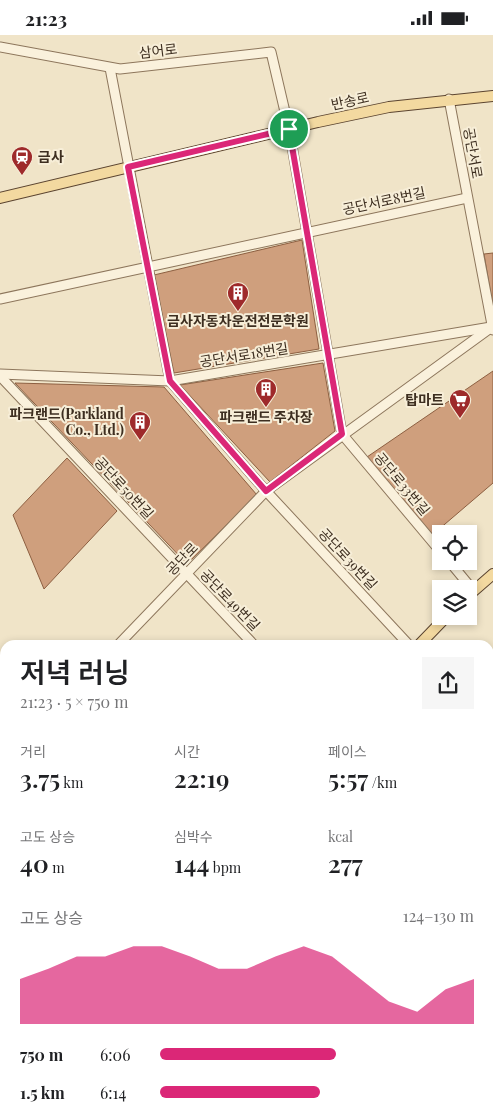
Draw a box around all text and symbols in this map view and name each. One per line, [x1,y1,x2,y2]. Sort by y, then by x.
text: 21:23 [25,5,67,31]
street label: 삼어로 [138,39,178,62]
street label: 반송로 [329,87,371,114]
pin [268,108,310,150]
icon: arrive [275,115,303,143]
street label: 공단서로 [460,126,487,180]
station icon: 금사 [10,145,34,176]
place label: 금사 [38,147,64,166]
street label: 공단서로8번길 [341,182,427,219]
building icon: 금사자동차운전전문학원 [226,281,250,312]
place label: 금사자동차운전전문학원 [167,311,309,330]
street label: 공단서로18번길 [198,338,290,371]
building icon: 파크랜드 주차장 [254,377,278,408]
supermarket icon: 탑마트 [448,388,472,419]
place label: 탑마트 [405,390,444,409]
place label: 파크랜드(Parkland Co., Ltd.) [9,404,125,439]
place label: 파크랜드 주차장 [219,407,313,426]
building icon: 파크랜드(Parkland Co., Ltd.) [128,410,152,441]
street label: 공단로33번길 [370,448,434,519]
street label: 공단로50번길 [91,452,158,523]
street label: 공단로39번길 [315,524,382,594]
map controls [432,525,477,625]
button: locate [432,525,477,570]
street label: 공단로 [161,538,202,579]
street label: 공단로49번길 [196,565,264,634]
button: layers [432,580,477,625]
text: 저녁 러닝 [20,653,130,690]
button: share [422,657,474,709]
text: 21:23 · 5 × 750 m [20,691,128,712]
text: 거리 [20,742,46,761]
text: 시간 [174,742,200,761]
text: 페이스 [328,742,367,761]
text: 3.75 [20,761,60,794]
text: 22:19 [174,761,229,794]
text: 5:57 [328,761,368,794]
text: km [60,773,83,792]
text: /km [368,773,397,792]
text: 고도 상승 [20,827,75,846]
text: 심박수 [174,827,213,846]
text: kcal [328,827,353,846]
text: 40 [20,846,49,879]
text: 144 [174,846,209,879]
text: 277 [328,846,363,879]
text: m [49,858,65,877]
text: bpm [209,858,241,877]
text: 124–130 m [403,905,474,926]
text: 고도 상승 [20,907,83,928]
text: 750 m [20,1044,63,1065]
text: 6:06 [100,1044,130,1065]
text: 1.5 km [20,1082,65,1103]
text: 6:14 [100,1082,126,1103]

